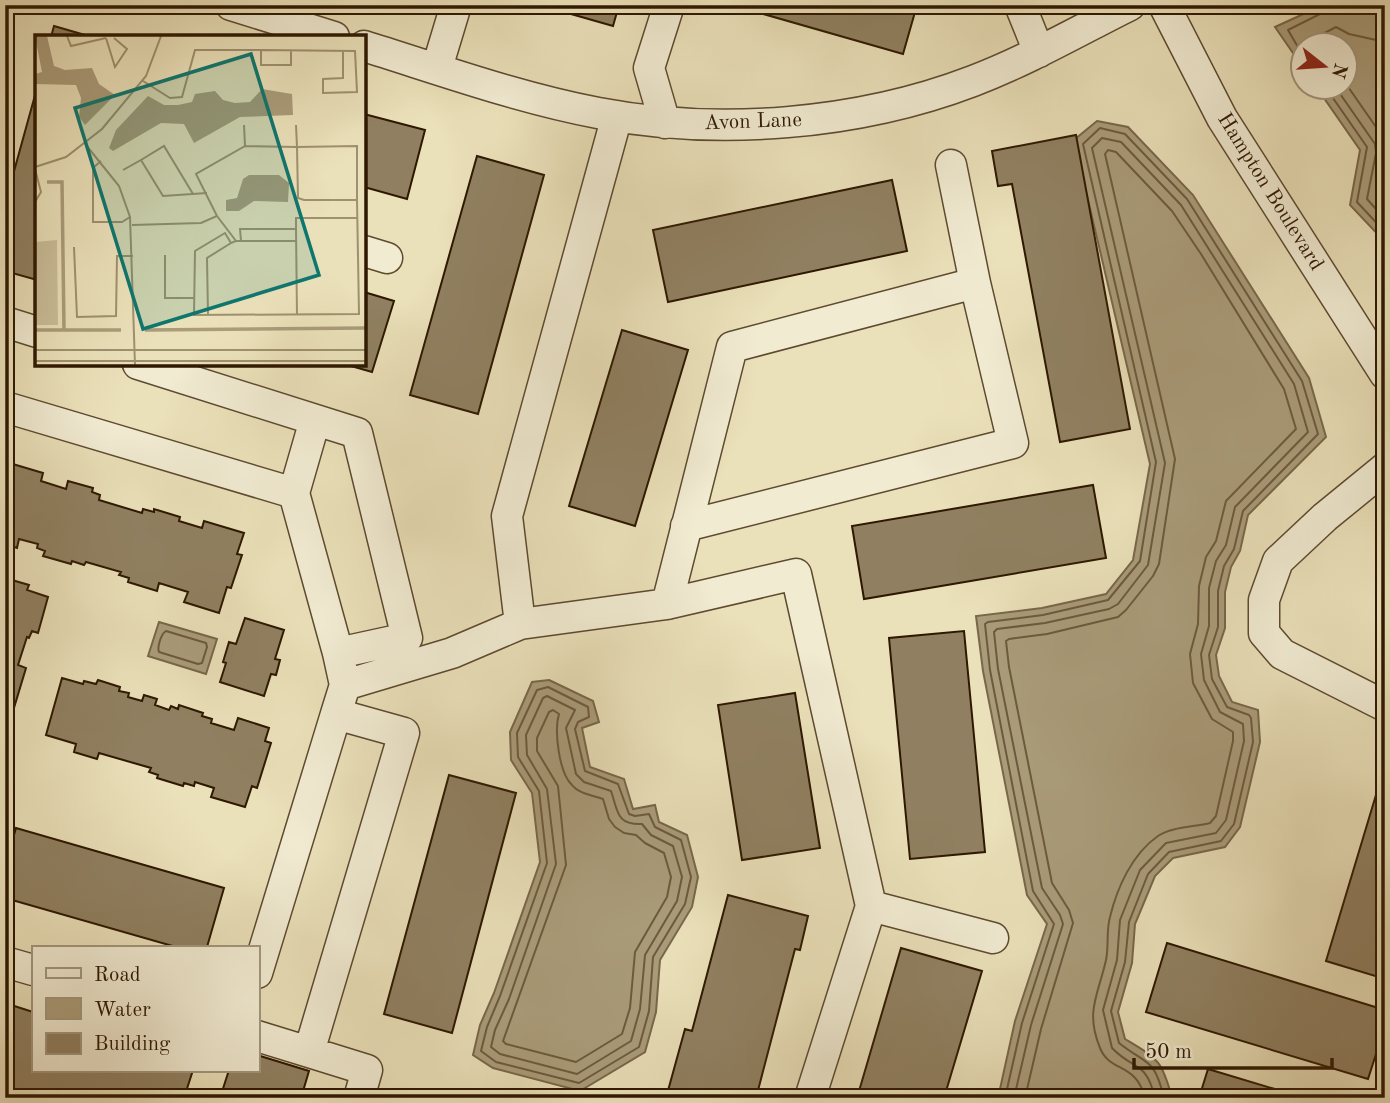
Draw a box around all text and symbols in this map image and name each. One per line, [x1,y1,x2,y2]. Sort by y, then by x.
north arrow [1288,32,1358,102]
inset map [35,35,366,366]
text: N [1327,61,1349,80]
street label: Avon Lane [704,110,802,134]
street label: Hampton Boulevard [1213,110,1327,274]
legend [32,946,259,1072]
text: Road [94,965,141,986]
text: Water [94,1000,151,1021]
scale bar [1134,1026,1332,1070]
text: Building [94,1034,171,1055]
text: 50 m [1145,1042,1192,1063]

